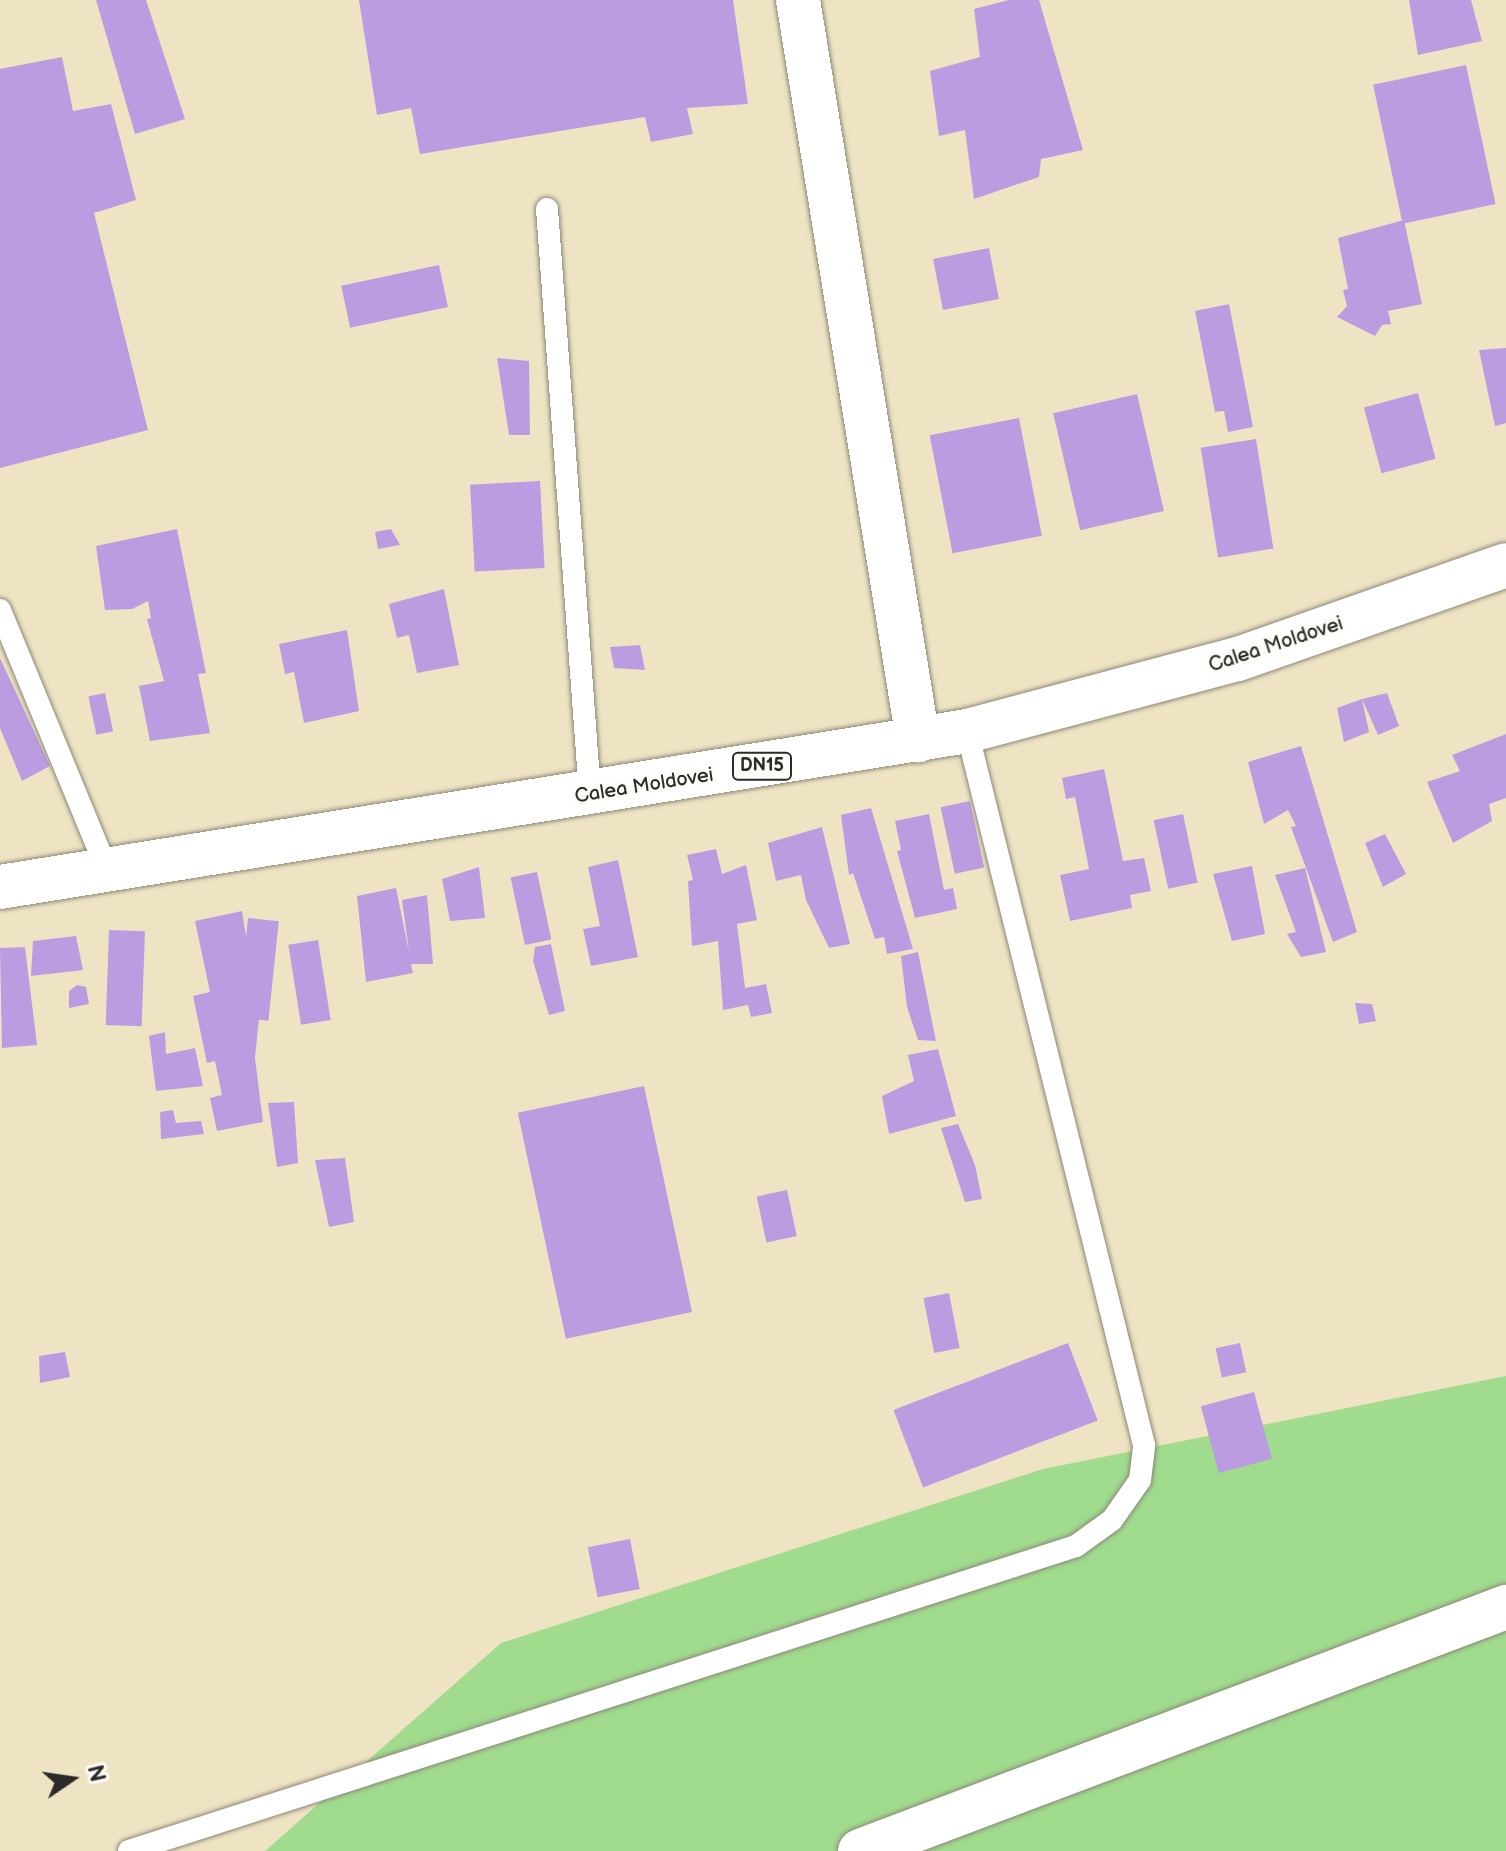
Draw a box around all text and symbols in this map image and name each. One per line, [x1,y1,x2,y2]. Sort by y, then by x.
street label: Calea Moldovei [1206,612,1346,678]
road number: DN15 [730,752,794,780]
street label: Calea Moldovei [573,763,715,809]
north arrow [32,1739,112,1819]
text: N [81,1762,111,1785]

